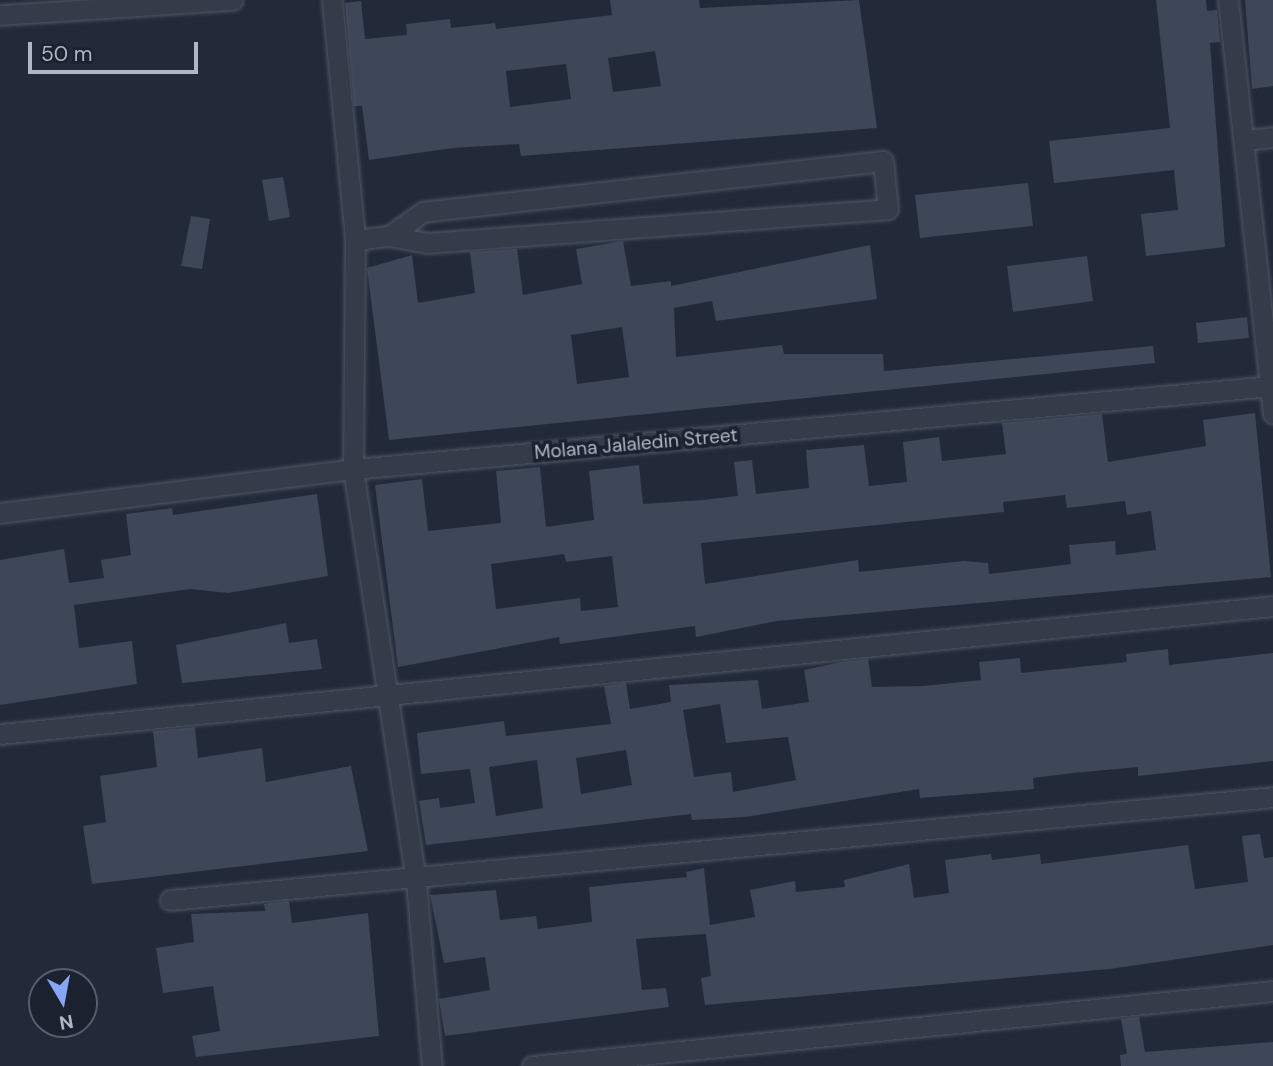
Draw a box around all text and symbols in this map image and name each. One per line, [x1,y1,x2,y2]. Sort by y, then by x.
scale bar [32,28,201,72]
text: 50 m [41,40,92,68]
street label: Molana Jalaledin Street [533,424,739,464]
north arrow [28,968,98,1038]
text: N [57,1009,75,1036]

